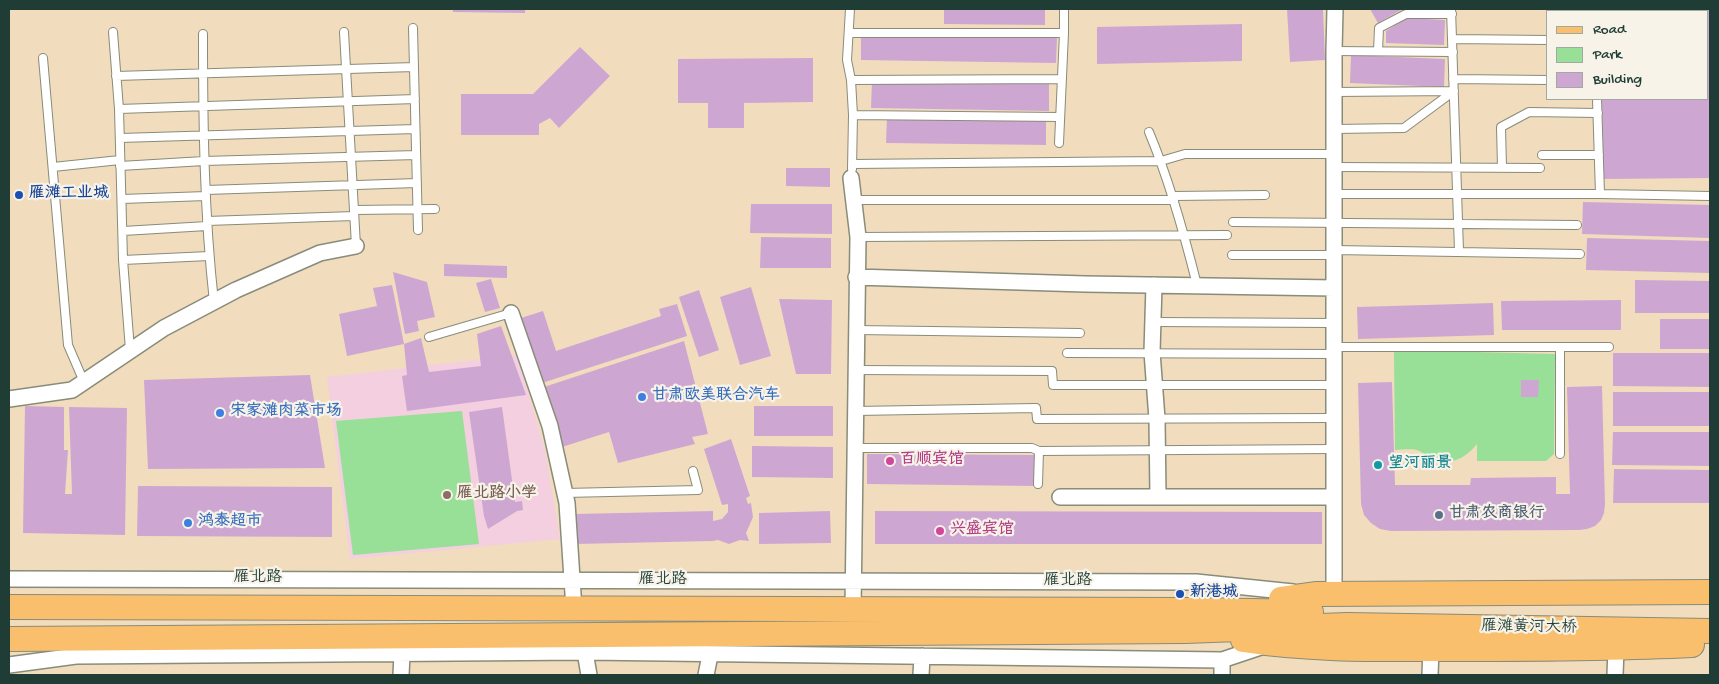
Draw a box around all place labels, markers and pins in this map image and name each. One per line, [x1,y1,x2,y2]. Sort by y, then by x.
place label: 雁滩工业城 [29,185,109,205]
marker: 雁滩工业城 [13,189,25,201]
place label: 甘肃欧美联合汽车 [652,387,780,407]
marker: 甘肃欧美联合汽车 [636,391,648,403]
place label: 宋家滩肉菜市场 [230,403,342,423]
marker: 宋家滩肉菜市场 [214,407,226,419]
place label: 百顺宾馆 [900,451,964,471]
marker: 百顺宾馆 [884,455,896,467]
place label: 望河丽景 [1388,455,1452,475]
marker: 望河丽景 [1372,459,1384,471]
place label: 雁北路小学 [457,485,537,505]
marker: 雁北路小学 [441,489,453,501]
place label: 甘肃农商银行 [1449,505,1545,525]
marker: 甘肃农商银行 [1433,509,1445,521]
place label: 鸿泰超市 [198,513,262,533]
marker: 鸿泰超市 [182,517,194,529]
place label: 兴盛宾馆 [950,521,1014,541]
marker: 兴盛宾馆 [934,525,946,537]
place label: 新港城 [1190,584,1238,604]
marker: 新港城 [1174,588,1186,600]

